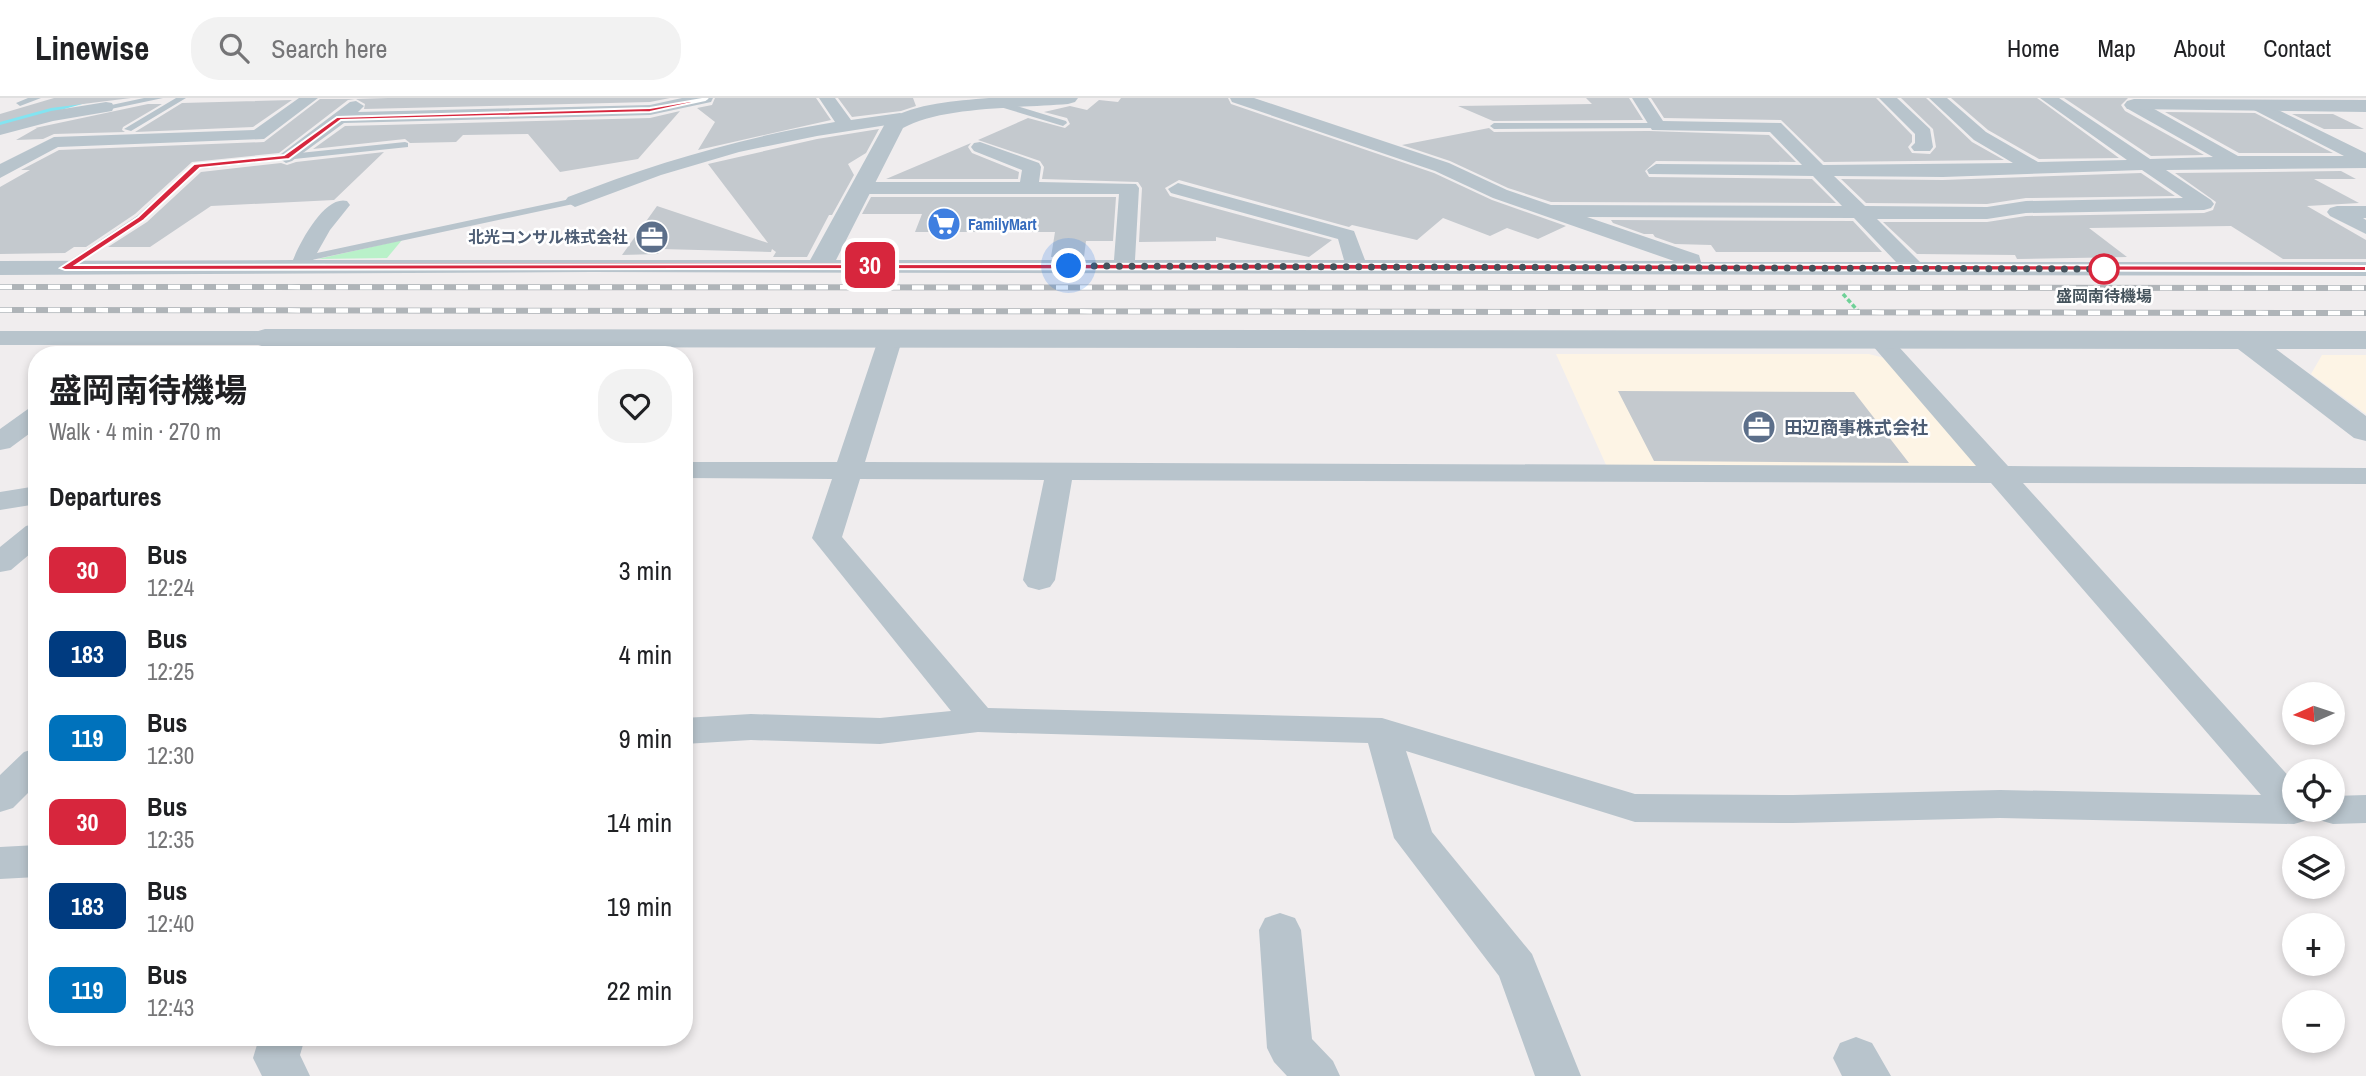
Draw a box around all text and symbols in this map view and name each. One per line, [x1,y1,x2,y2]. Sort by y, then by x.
search box [191,17,681,80]
text: Linewise [35,26,149,70]
icon: search [215,29,253,67]
text: Search here [271,31,387,66]
text: Home [2007,32,2059,64]
text: Map [2097,32,2136,64]
text: About [2174,32,2225,64]
text: Contact [2263,32,2331,64]
supermarket icon: FamilyMart [925,205,963,243]
place label: FamilyMart [968,213,1037,235]
office icon: 北光コンサル株式会社 [633,218,671,256]
place label: 北光コンサル株式会社 [468,226,628,248]
line badge: 30 [838,242,902,288]
your location [1051,248,1086,283]
text: 30 [859,249,881,281]
marker: 盛岡南待機場 [2089,254,2119,284]
place label: 盛岡南待機場 [2056,285,2152,307]
text: 盛岡南待機場 [49,368,247,412]
button: heart [598,369,672,443]
office icon: 田辺商事株式会社 [1740,408,1778,446]
place label: 田辺商事株式会社 [1784,415,1928,440]
text: Walk · 4 min · 270 m [49,416,221,447]
text: Departures [49,479,162,514]
text: Bus [147,537,187,572]
text: 3 min [619,553,672,588]
text: 30 [77,554,98,586]
text: 12:24 [147,572,194,603]
text: Bus [147,621,187,656]
text: 4 min [619,637,672,672]
text: 183 [71,638,104,670]
text: 12:25 [147,656,194,687]
north arrow [2282,682,2345,746]
map controls [2282,682,2345,1053]
text: Bus [147,705,187,740]
text: 9 min [619,721,672,756]
text: 119 [72,722,103,754]
text: 12:30 [147,740,194,771]
button: locate [2282,759,2345,822]
text: Bus [147,789,187,824]
text: 14 min [607,805,672,840]
text: 30 [77,806,98,838]
text: 12:35 [147,824,194,855]
button: layers [2282,836,2345,899]
text: Bus [147,873,187,908]
text: 19 min [607,889,672,924]
text: 183 [71,890,104,922]
text: 12:40 [147,908,194,939]
button: + [2282,913,2345,976]
text: Bus [147,957,187,992]
text: 22 min [607,973,672,1008]
text: 119 [72,974,103,1006]
button: − [2282,990,2345,1053]
text: 12:43 [147,992,194,1023]

